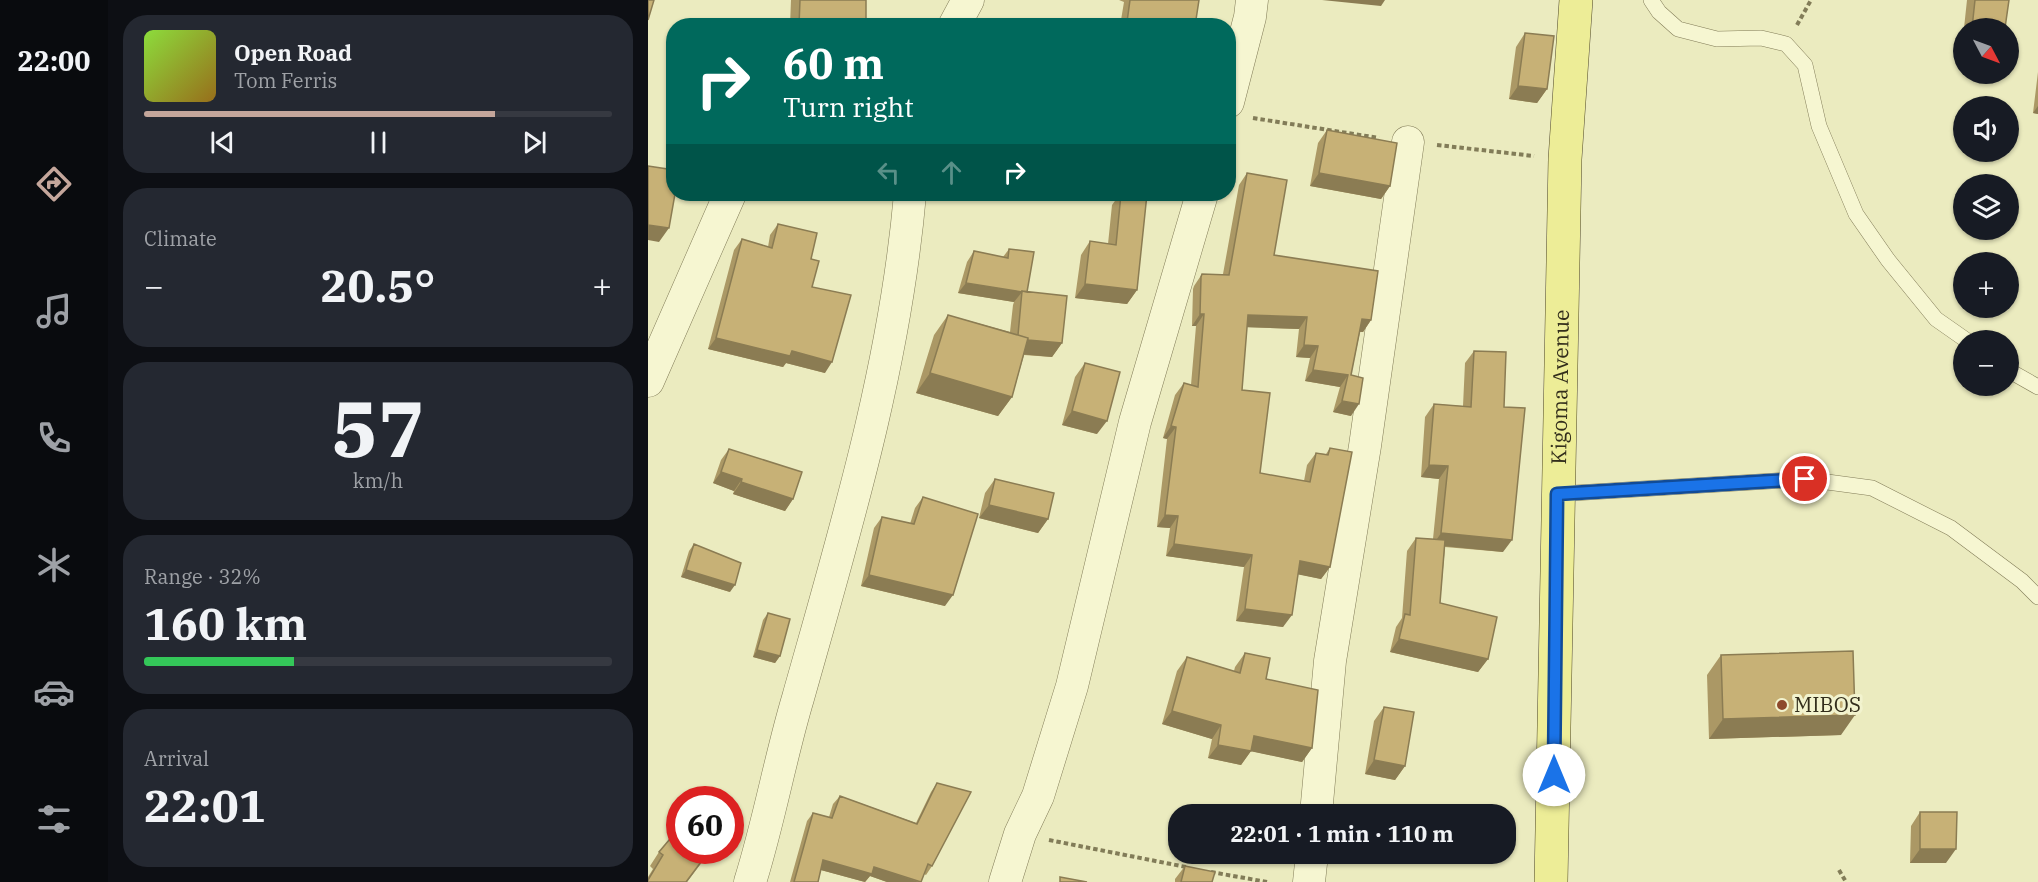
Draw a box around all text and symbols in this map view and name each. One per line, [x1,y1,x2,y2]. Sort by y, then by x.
north arrow [1953,18,2019,84]
map controls [1953,18,2019,396]
text: 60 m [783,36,884,91]
text: Open Road [234,38,352,67]
icon: right [684,42,762,120]
text: 22:00 [18,43,90,78]
text: Tom Ferris [234,67,337,94]
text: Turn right [783,89,914,124]
button: sound [1953,96,2019,162]
icon: previous [206,126,239,159]
icon: pause [362,126,395,159]
icon: next [518,126,551,159]
icon: left [872,156,905,189]
icon: ahead [935,156,968,189]
icon: right [998,156,1031,189]
icon: directions [33,163,75,205]
button: layers [1953,174,2019,240]
text: Climate [144,225,217,252]
button: + [1953,252,2019,318]
text: 20.5° [321,256,435,314]
text: − [144,264,164,307]
text: + [592,264,612,307]
icon: music [33,290,75,332]
street label: Kigoma Avenue [1544,309,1575,465]
button: − [1953,330,2019,396]
text: 57 [331,377,425,478]
icon: phone [33,417,75,459]
pin [1779,453,1830,504]
icon: arrive [1788,462,1821,495]
text: km/h [353,467,403,494]
icon: climate [33,544,75,586]
text: Range · 32% [144,563,261,590]
text: 160 km [144,594,307,652]
icon: car [33,671,75,713]
place label: MIBOS [1794,690,1861,718]
marker: MIBOS [1775,698,1789,712]
position arrow [1522,743,1586,807]
text: Arrival [144,745,209,772]
text: 22:01 [144,776,266,834]
speed limit sign: 60 [666,786,744,864]
icon: filters [33,798,75,840]
text: 22:01 · 1 min · 110 m [1230,819,1454,848]

